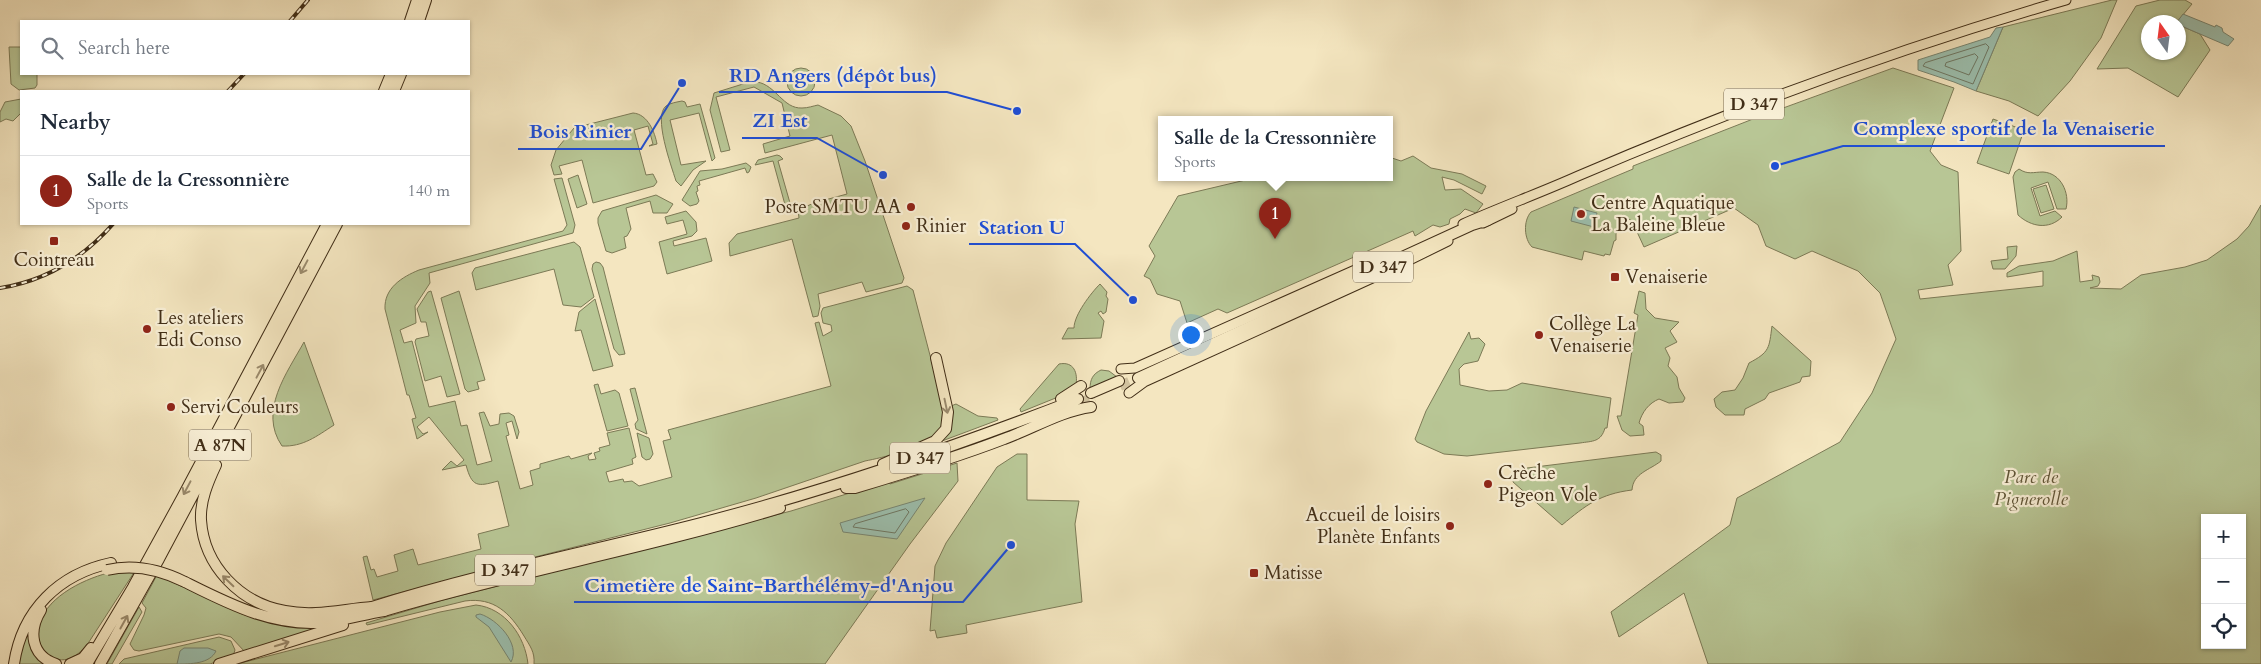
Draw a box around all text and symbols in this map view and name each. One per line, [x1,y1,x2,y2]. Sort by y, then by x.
north arrow [2141,15,2186,60]
search box [20,20,470,75]
icon: search [38,34,66,62]
text: Search here [78,35,170,61]
callout: RD Angers (dépôt bus) [719,57,947,92]
text: RD Angers (dépôt bus) [729,62,937,89]
road number: D 347 [1724,88,1784,120]
callout: ZI Est [742,103,817,138]
text: ZI Est [752,107,808,134]
text: Nearby [40,108,111,137]
callout: Complexe sportif de la Venaiserie [1843,111,2165,146]
callout: Bois Rinier [518,114,641,149]
text: Complexe sportif de la Venaiserie [1853,115,2155,142]
popup [1158,116,1393,181]
text: Bois Rinier [529,118,632,145]
text: Salle de la Cressonnière [1174,125,1377,151]
text: Sports [1174,151,1216,173]
text: Salle de la Cressonnière [87,167,290,193]
text: 1 [52,180,60,202]
text: 140 m [408,180,450,202]
place label: Centre Aquatique La Baleine Bleue [1591,190,1735,238]
text: Sports [87,193,128,215]
place label: Poste SMTU AA [764,194,901,220]
pin: 1 [1259,198,1291,239]
marker: Poste SMTU AA [905,201,917,213]
marker: Centre Aquatique La Baleine Bleue [1575,208,1587,220]
callout: Station U [969,209,1075,244]
place label: Rinier [916,213,966,239]
text: Station U [979,214,1066,241]
marker: Rinier [900,220,912,232]
marker: Cointreau [48,235,60,247]
place label: Cointreau [13,247,95,273]
road number: D 347 [1353,252,1413,282]
one-way arrow [299,259,309,274]
place label: Venaiserie [1625,264,1708,290]
marker: Venaiserie [1609,271,1621,283]
place label: Les ateliers Edi Conso [157,305,244,353]
place label: Collège La Venaiserie [1549,311,1636,359]
your location [1178,322,1204,348]
marker: Les ateliers Edi Conso [141,323,153,335]
marker: Collège La Venaiserie [1533,329,1545,341]
one-way arrow [255,364,265,379]
place label: Servi Couleurs [181,394,299,420]
one-way arrow [942,397,951,413]
marker: Servi Couleurs [165,401,177,413]
road number: A 87N [189,430,251,460]
road number: D 347 [890,442,950,473]
place label: Crèche Pigeon Vole [1498,460,1598,508]
park label: Parc de Pignerolle [1994,464,2068,512]
marker: Crèche Pigeon Vole [1482,478,1494,490]
one-way arrow [182,480,192,495]
place label: Accueil de loisirs Planète Enfants [1306,502,1440,550]
map controls [2201,514,2246,649]
button: + [2201,514,2246,559]
marker: Accueil de loisirs Planète Enfants [1444,520,1456,532]
road number: D 347 [475,554,535,586]
button: − [2201,559,2246,604]
place label: Matisse [1264,560,1323,586]
callout: Cimetière de Saint-Barthélémy-d'Anjou [574,567,963,602]
marker: Matisse [1248,567,1260,579]
text: Cimetière de Saint-Barthélémy-d'Anjou [584,572,954,599]
one-way arrow [221,575,234,587]
button: locate [2201,604,2246,649]
one-way arrow [120,615,129,630]
one-way arrow [274,638,290,648]

